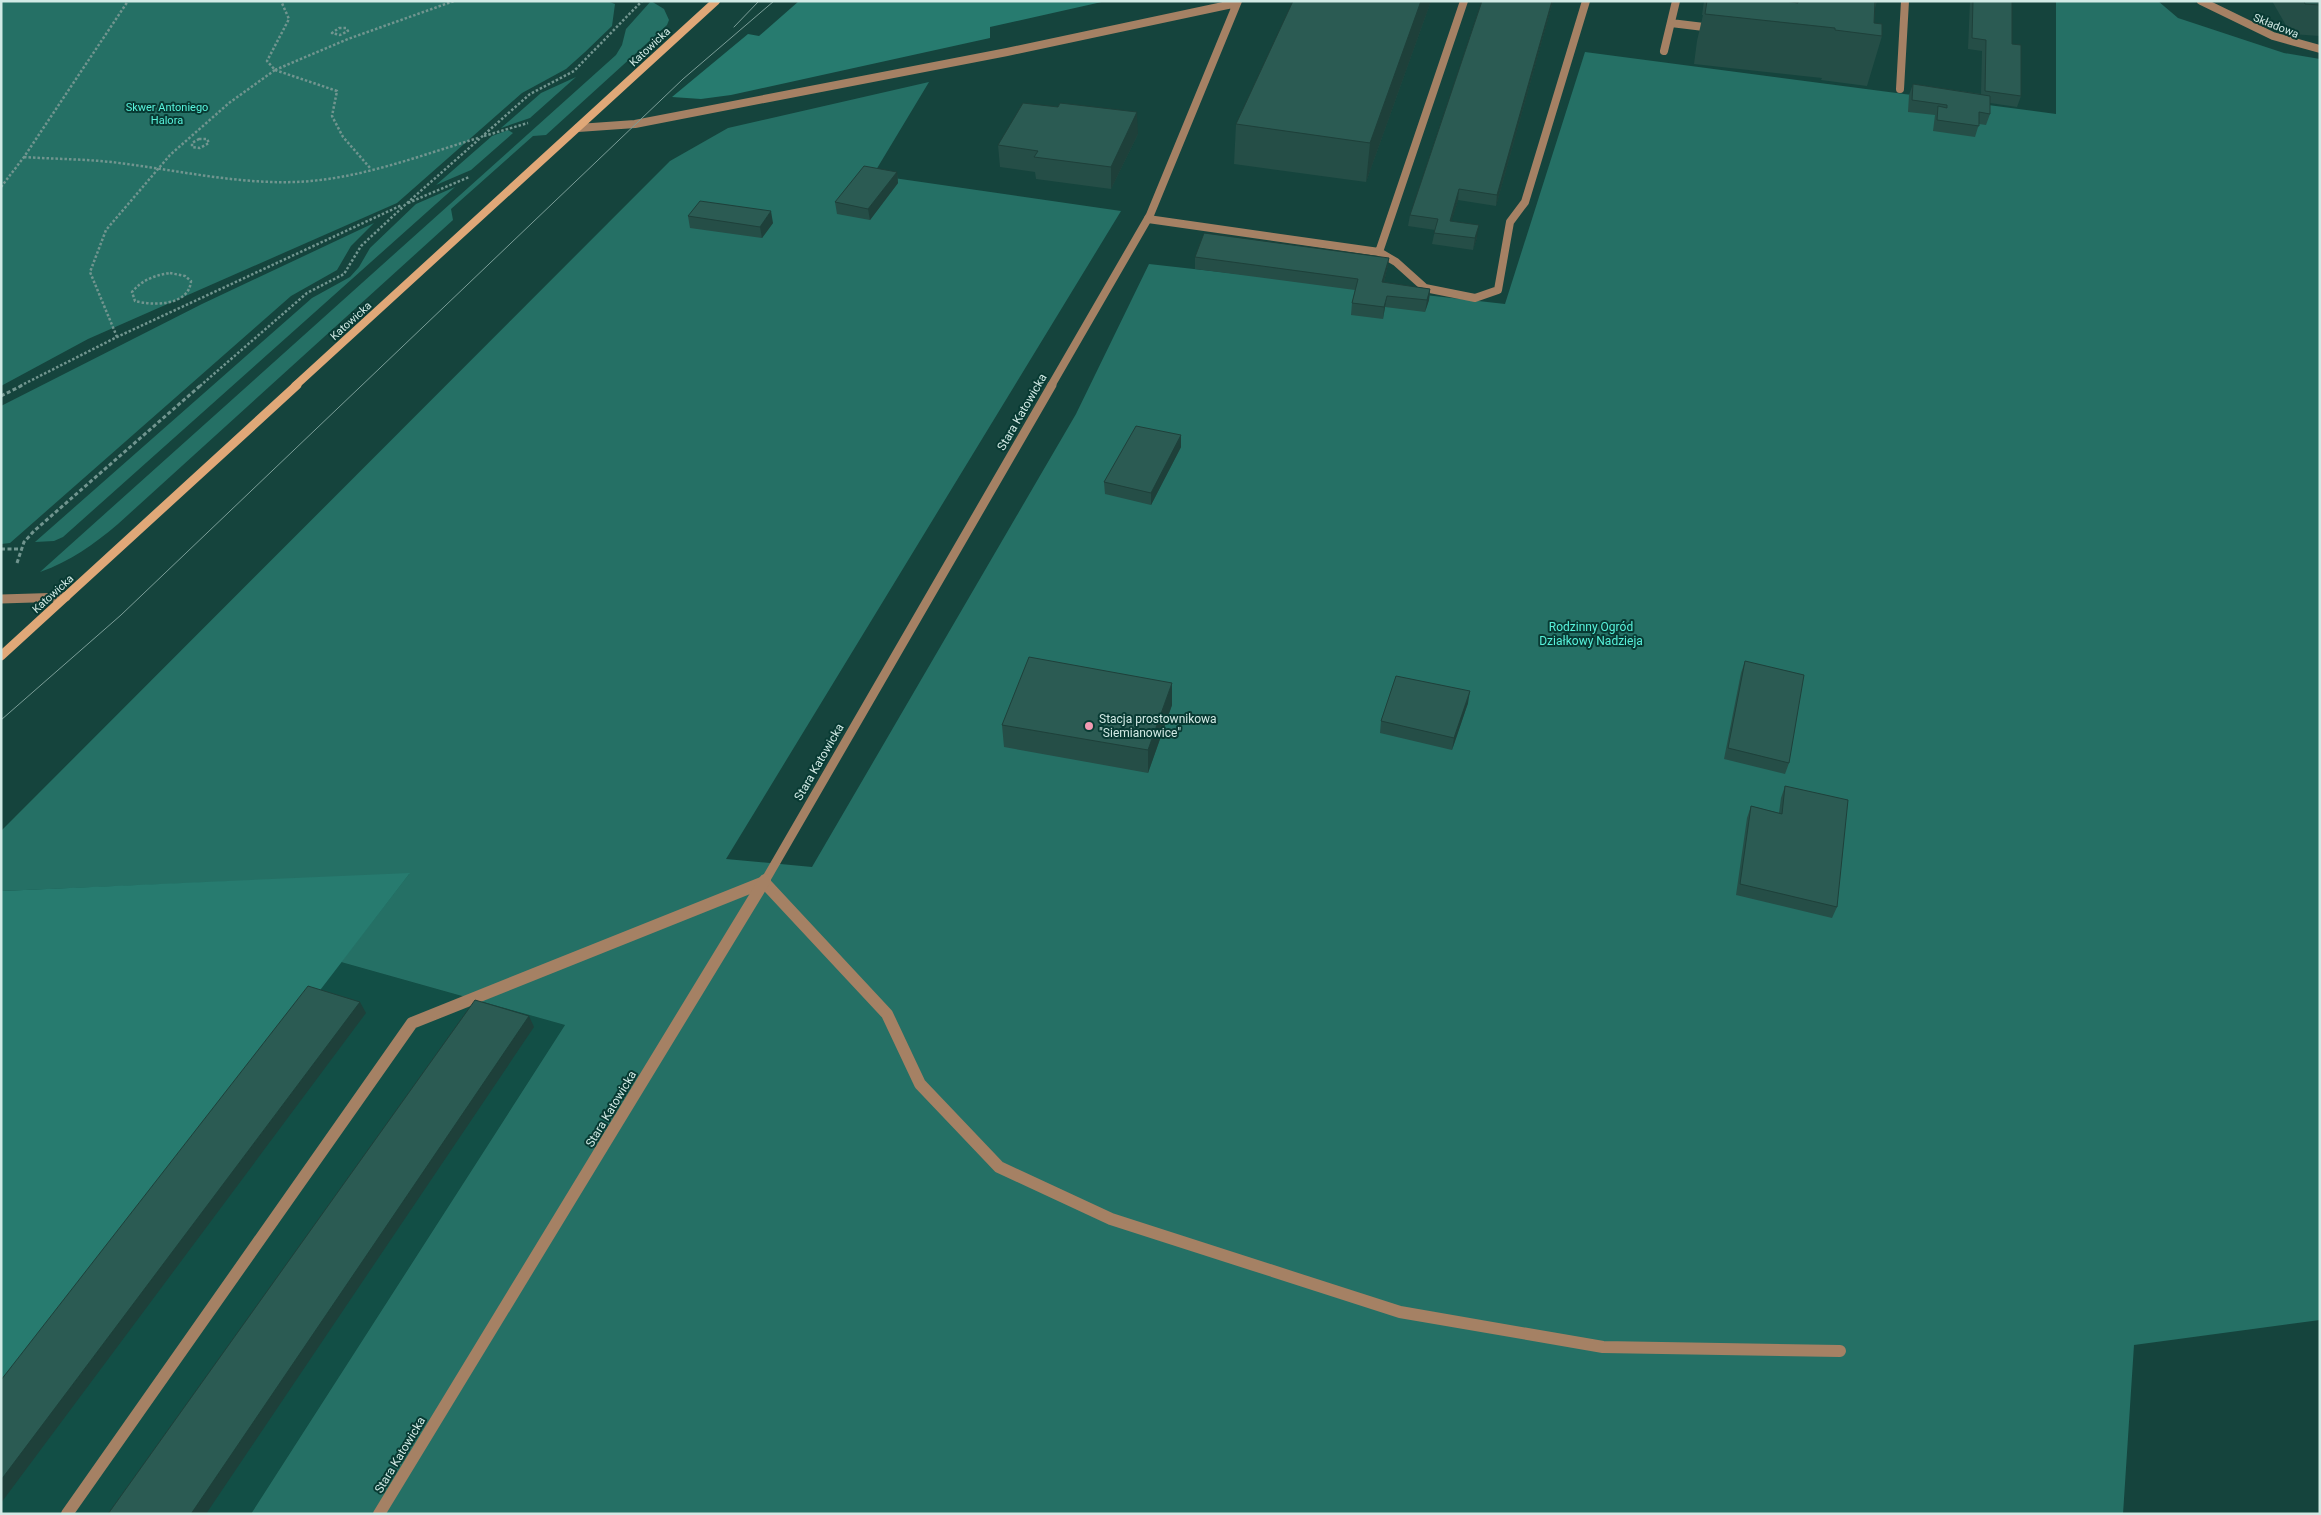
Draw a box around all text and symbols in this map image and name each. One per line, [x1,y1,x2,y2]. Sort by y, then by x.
street label: Składowa [2251,11,2301,41]
street label: Katowicka [627,25,673,69]
park label: Skwer Antoniego Halora [126,101,208,127]
street label: Katowicka [328,299,374,343]
street label: Stara Katowicka [994,371,1050,453]
street label: Katowicka [30,572,76,616]
park label: Rodzinny Ogród Działkowy Nadzieja [1539,620,1643,648]
place label: Stacja prostownikowa "Siemianowice" [1099,712,1217,740]
marker: Stacja prostownikowa "Siemianowice" [1083,720,1095,732]
street label: Stara Katowicka [791,721,847,803]
street label: Stara Katowicka [583,1068,639,1150]
street label: Stara Katowicka [372,1414,428,1496]

